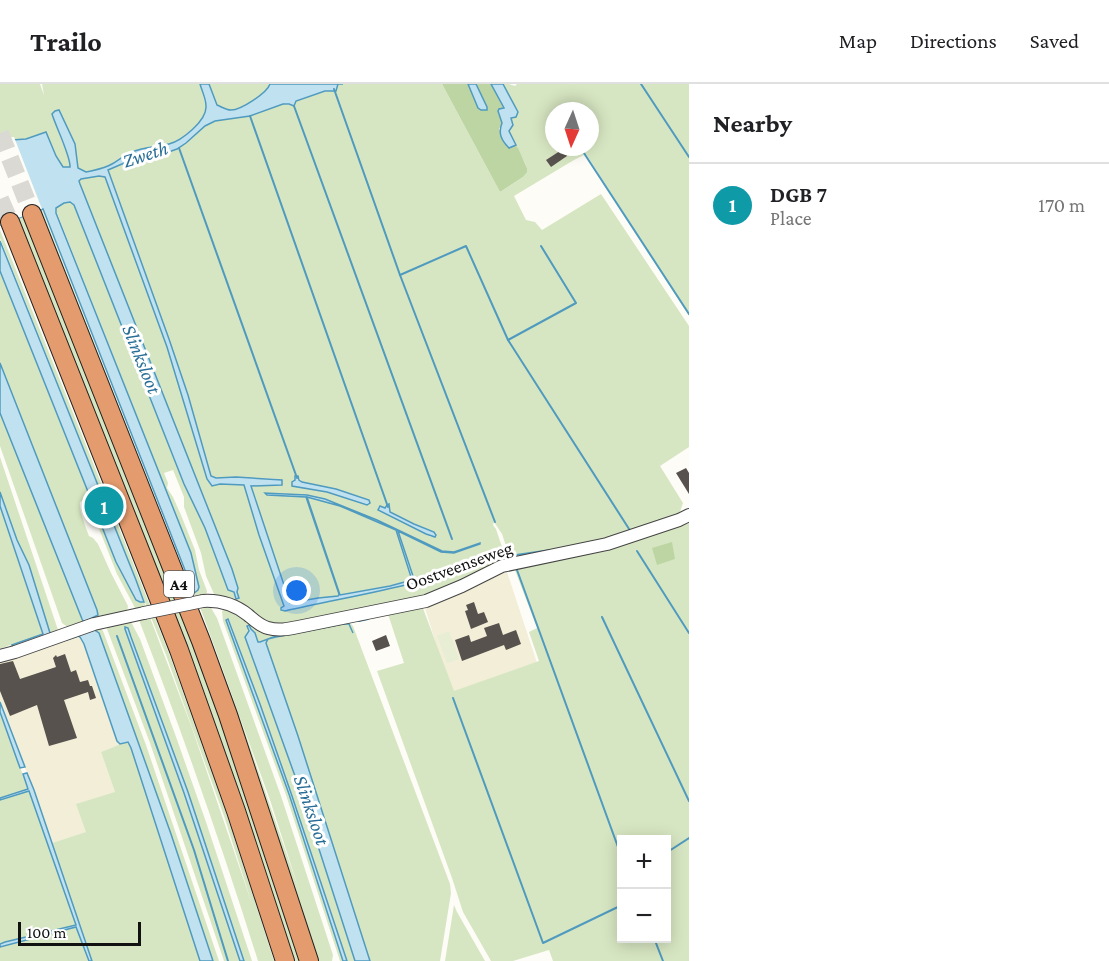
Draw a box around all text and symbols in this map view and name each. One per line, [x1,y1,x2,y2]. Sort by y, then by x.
text: Trailo [30,26,102,57]
text: Map [839,29,877,53]
text: Directions [910,29,997,53]
text: Saved [1030,29,1079,53]
north arrow [545,102,599,156]
text: Nearby [713,109,792,138]
water label: Zweth [120,136,170,172]
text: DGB 7 [770,182,827,207]
text: 1 [729,194,736,216]
text: 170 m [1038,194,1085,216]
text: Place [770,207,812,229]
water label: Slinksloot [118,321,166,398]
pin: 1 [84,484,124,528]
street label: Oostveenseweg [403,537,515,595]
road number: A4 [164,571,194,597]
your location [282,576,311,605]
water label: Slinksloot [290,772,335,849]
map controls [617,835,671,943]
button: + [617,835,671,889]
button: − [617,889,671,943]
scale bar [18,919,141,946]
text: 100 m [27,924,66,941]

